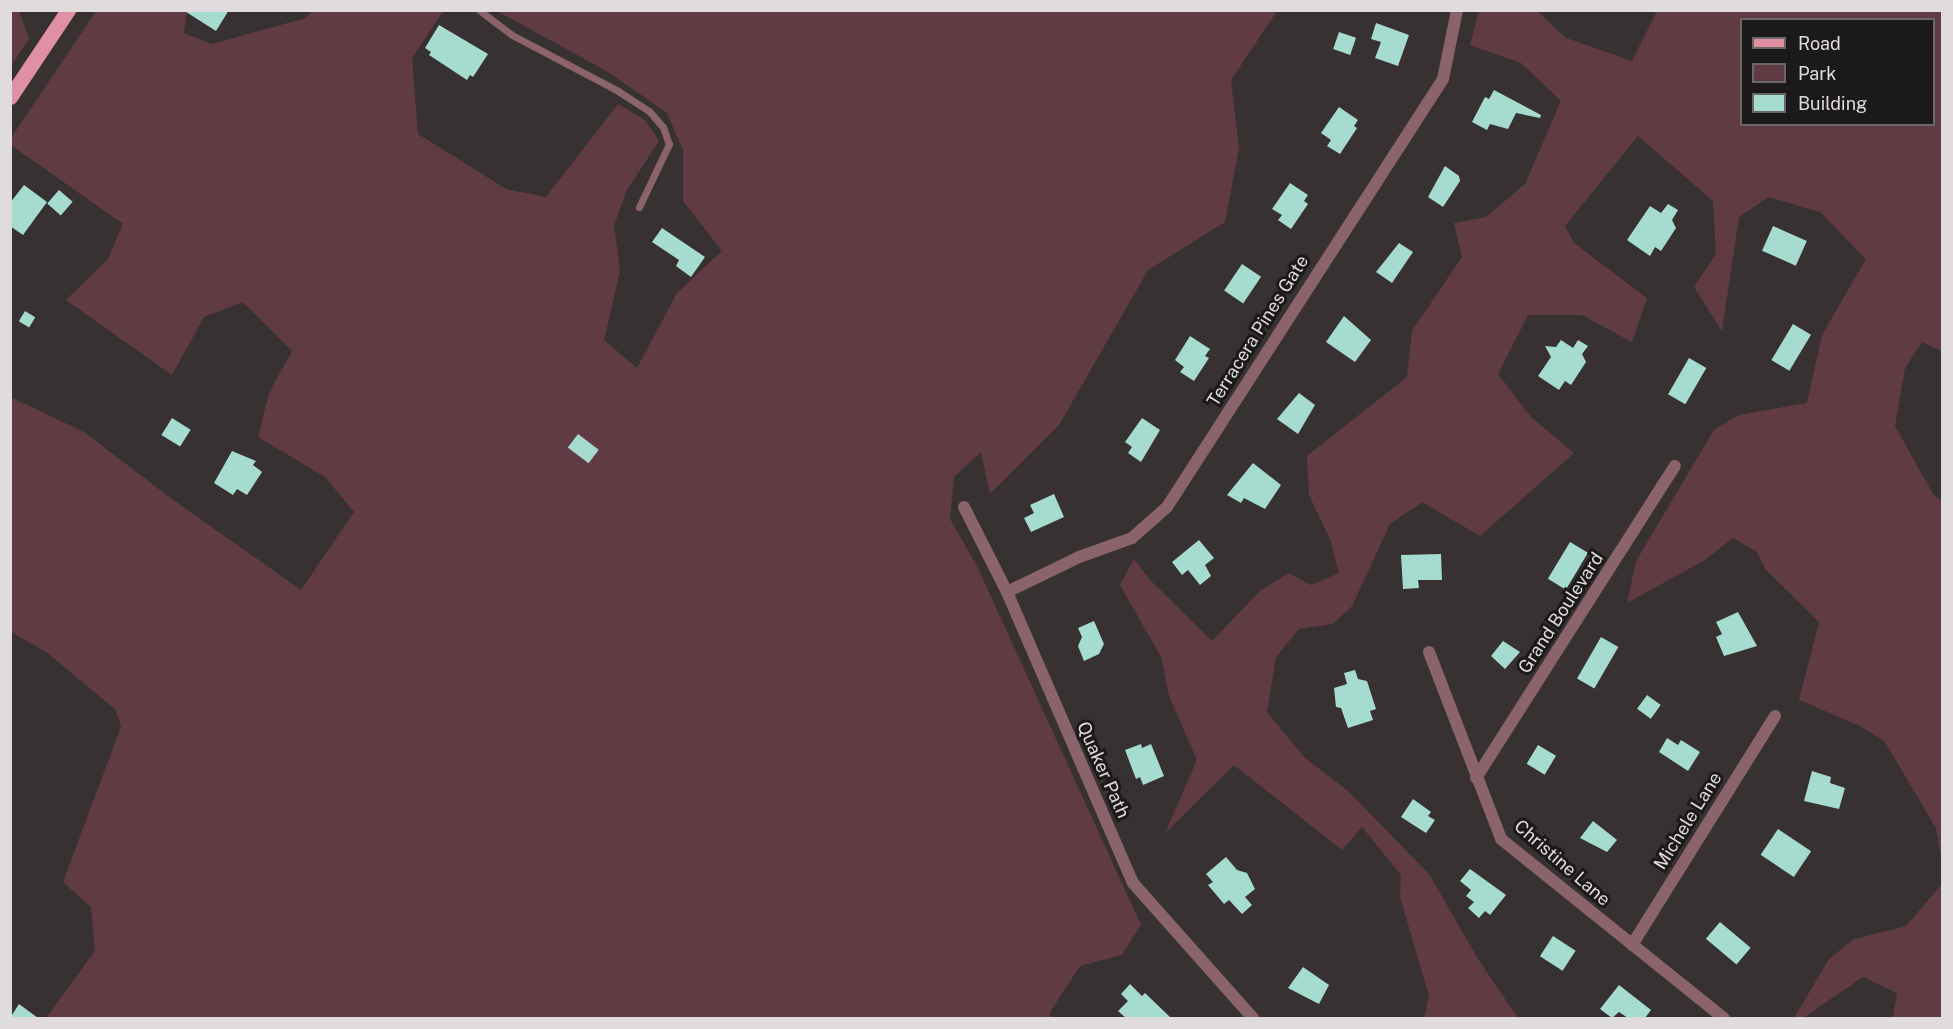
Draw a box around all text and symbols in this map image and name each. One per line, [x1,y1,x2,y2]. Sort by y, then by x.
legend [1740,18,1935,126]
text: Road [1798,33,1841,54]
text: Park [1798,63,1836,84]
text: Building [1798,93,1867,114]
street label: Terracera Pines Gate [1203,251,1313,411]
street label: Grand Boulevard [1514,549,1608,677]
street label: Quaker Path [1072,718,1134,822]
street label: Michele Lane [1649,768,1727,874]
street label: Christine Lane [1510,815,1614,911]

